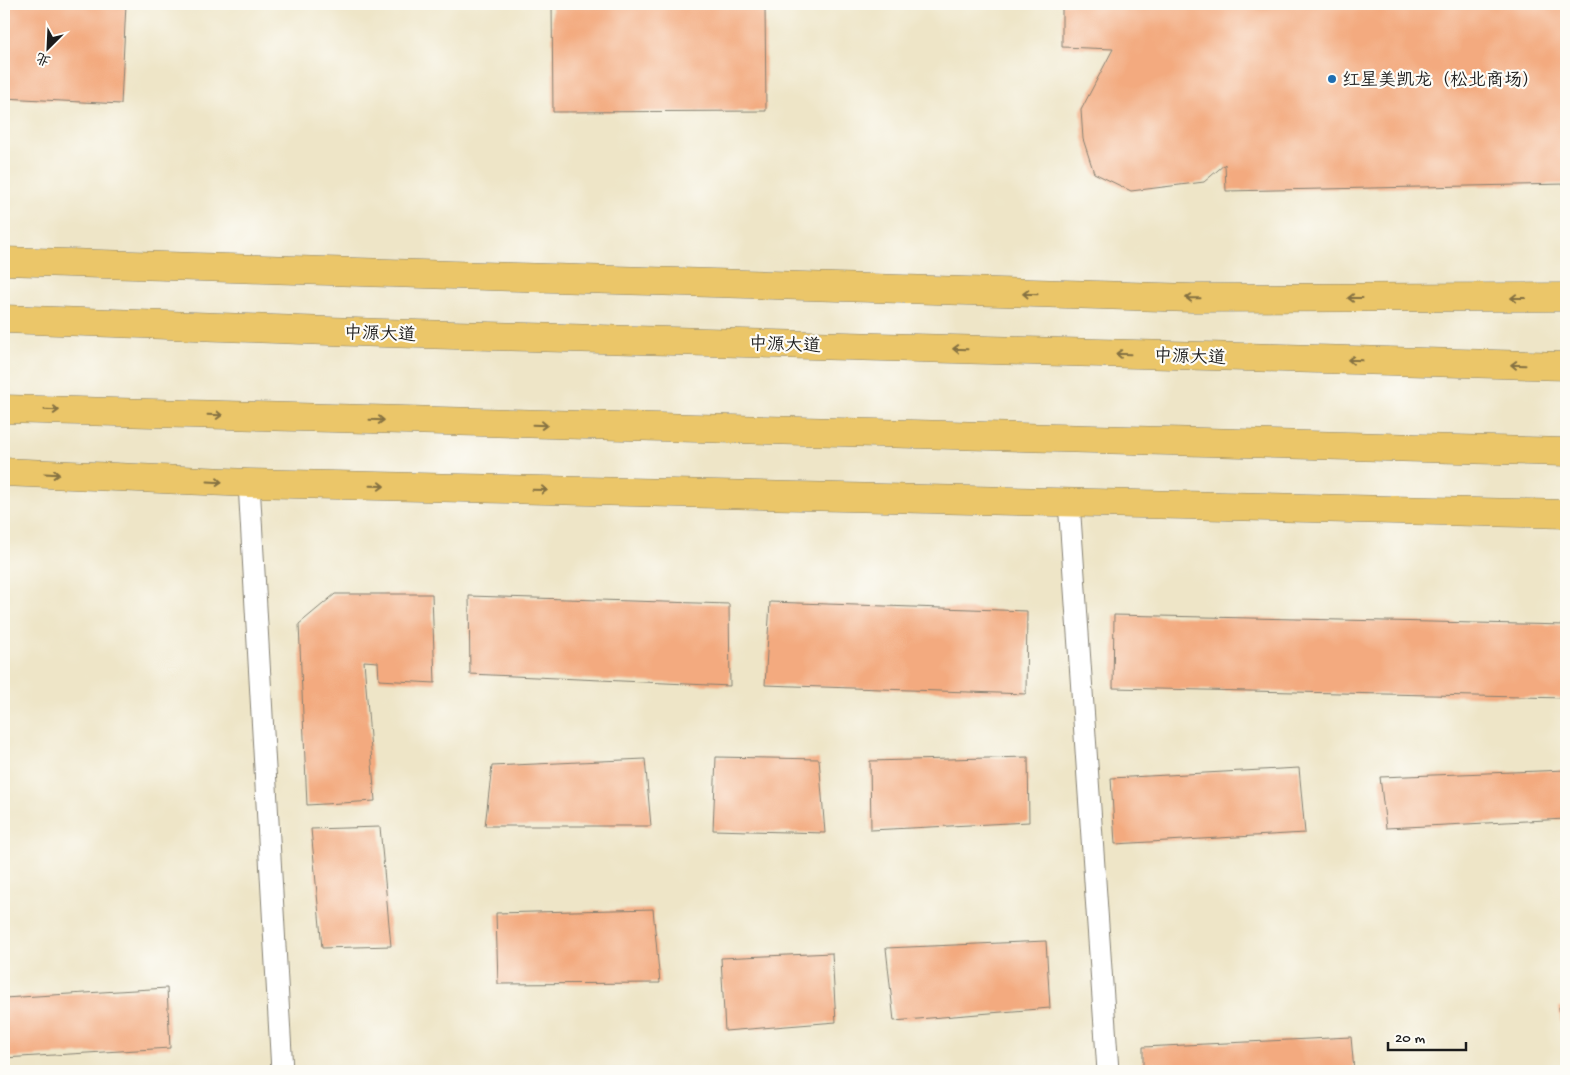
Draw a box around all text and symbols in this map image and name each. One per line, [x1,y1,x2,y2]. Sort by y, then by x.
north arrow [22,22,72,72]
text: 北 [34,47,54,68]
place label: 红星美凯龙（松北商场） [1342,70,1540,92]
marker: 红星美凯龙（松北商场） [1326,73,1338,85]
one-way arrow [1022,289,1038,298]
one-way arrow [1185,293,1201,303]
one-way arrow [1347,293,1364,303]
one-way arrow [1510,293,1526,303]
street label: 中源大道 [344,323,416,347]
street label: 中源大道 [749,334,821,358]
one-way arrow [952,345,968,354]
street label: 中源大道 [1154,346,1226,370]
one-way arrow [1115,349,1131,359]
one-way arrow [1347,356,1363,365]
one-way arrow [1510,360,1526,370]
one-way arrow [44,405,60,415]
one-way arrow [206,410,223,420]
one-way arrow [369,415,385,425]
one-way arrow [532,420,548,429]
one-way arrow [44,470,60,479]
one-way arrow [207,477,223,486]
one-way arrow [368,481,385,491]
one-way arrow [531,485,547,495]
scale bar [1388,1020,1465,1052]
text: 20 m [1395,1030,1425,1048]

